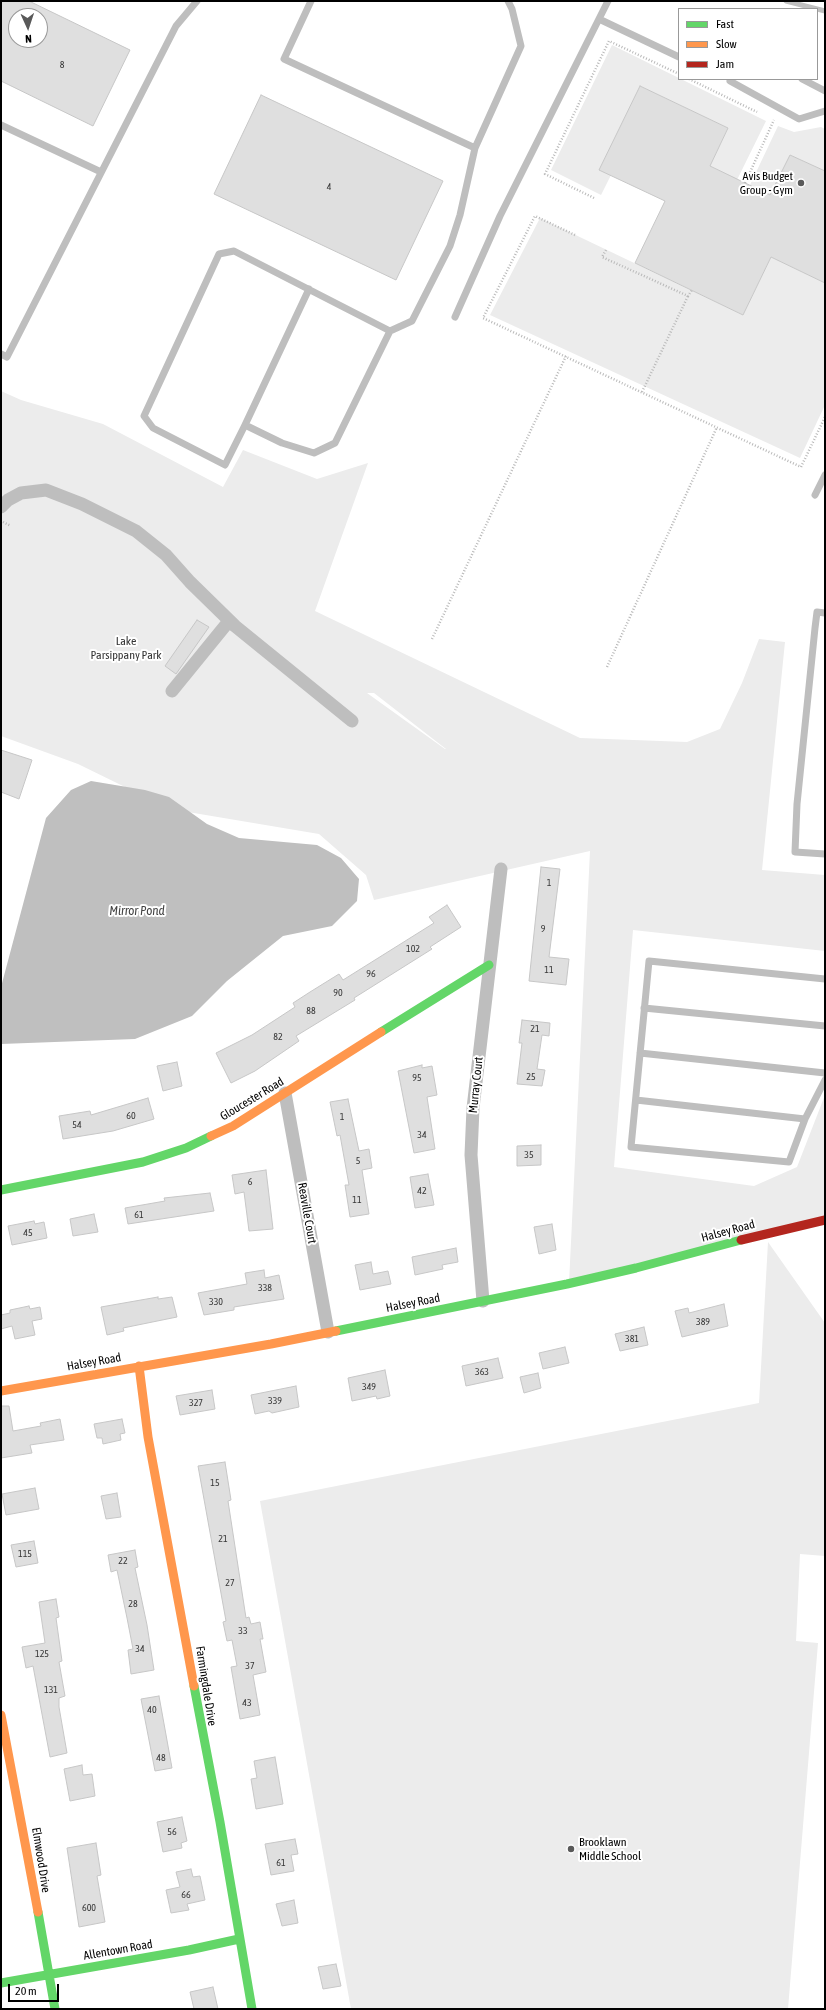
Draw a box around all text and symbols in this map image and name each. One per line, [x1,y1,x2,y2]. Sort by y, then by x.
north arrow [8,8,48,48]
legend [678,8,818,80]
text: Fast [716,17,734,31]
text: N [25,33,32,45]
text: Slow [716,37,737,51]
text: Jam [716,57,734,71]
house number: 8 [60,59,64,71]
place label: Avis Budget Group - Gym [740,169,793,197]
marker: Avis Budget Group - Gym [796,178,806,188]
house number: 4 [327,181,331,193]
park label: Lake Parsippany Park [90,634,162,662]
house number: 1 [547,877,551,889]
water label: Mirror Pond [109,903,165,919]
house number: 9 [541,923,545,935]
house number: 102 [406,943,420,955]
house number: 11 [544,964,554,976]
house number: 96 [366,968,376,980]
house number: 90 [333,987,343,999]
house number: 88 [306,1005,316,1017]
house number: 21 [530,1023,540,1035]
house number: 82 [273,1031,283,1043]
street label: Murray Court [466,1056,486,1114]
house number: 25 [526,1071,536,1083]
house number: 95 [412,1072,422,1084]
street label: Gloucester Road [217,1074,287,1124]
house number: 60 [126,1110,136,1122]
house number: 1 [340,1111,344,1123]
house number: 54 [72,1119,82,1131]
house number: 34 [417,1129,427,1141]
house number: 35 [524,1149,534,1161]
house number: 5 [356,1155,360,1167]
house number: 6 [248,1176,252,1188]
street label: Reaville Court [295,1181,319,1245]
house number: 42 [417,1185,427,1197]
house number: 11 [352,1194,362,1206]
house number: 61 [134,1209,144,1221]
street label: Halsey Road [700,1217,756,1245]
house number: 45 [23,1227,33,1239]
house number: 338 [258,1282,272,1294]
street label: Halsey Road [385,1291,441,1315]
house number: 330 [209,1296,223,1308]
house number: 389 [696,1316,710,1328]
house number: 381 [625,1333,639,1345]
street label: Halsey Road [66,1350,122,1374]
house number: 363 [475,1366,489,1378]
house number: 349 [362,1381,376,1393]
house number: 339 [268,1395,282,1407]
house number: 327 [189,1397,203,1409]
house number: 15 [210,1477,220,1489]
house number: 21 [218,1533,228,1545]
house number: 115 [18,1548,32,1560]
house number: 22 [118,1555,128,1567]
house number: 27 [225,1577,235,1589]
house number: 28 [128,1598,138,1610]
house number: 33 [238,1625,248,1637]
house number: 34 [135,1643,145,1655]
street label: Farmingdale Drive [193,1645,219,1727]
house number: 125 [35,1648,49,1660]
house number: 37 [245,1660,255,1672]
house number: 131 [44,1684,58,1696]
house number: 43 [242,1697,252,1709]
house number: 40 [147,1704,157,1716]
house number: 48 [156,1752,166,1764]
street label: Elmwood Drive [29,1826,53,1894]
house number: 56 [167,1826,177,1838]
place label: Brooklawn Middle School [579,1835,641,1863]
marker: Brooklawn Middle School [566,1844,576,1854]
house number: 61 [276,1857,286,1869]
house number: 66 [181,1889,191,1901]
house number: 600 [82,1902,96,1914]
street label: Allentown Road [82,1937,154,1963]
scale bar [10,1976,61,2002]
text: 20 m [15,1984,37,1998]

